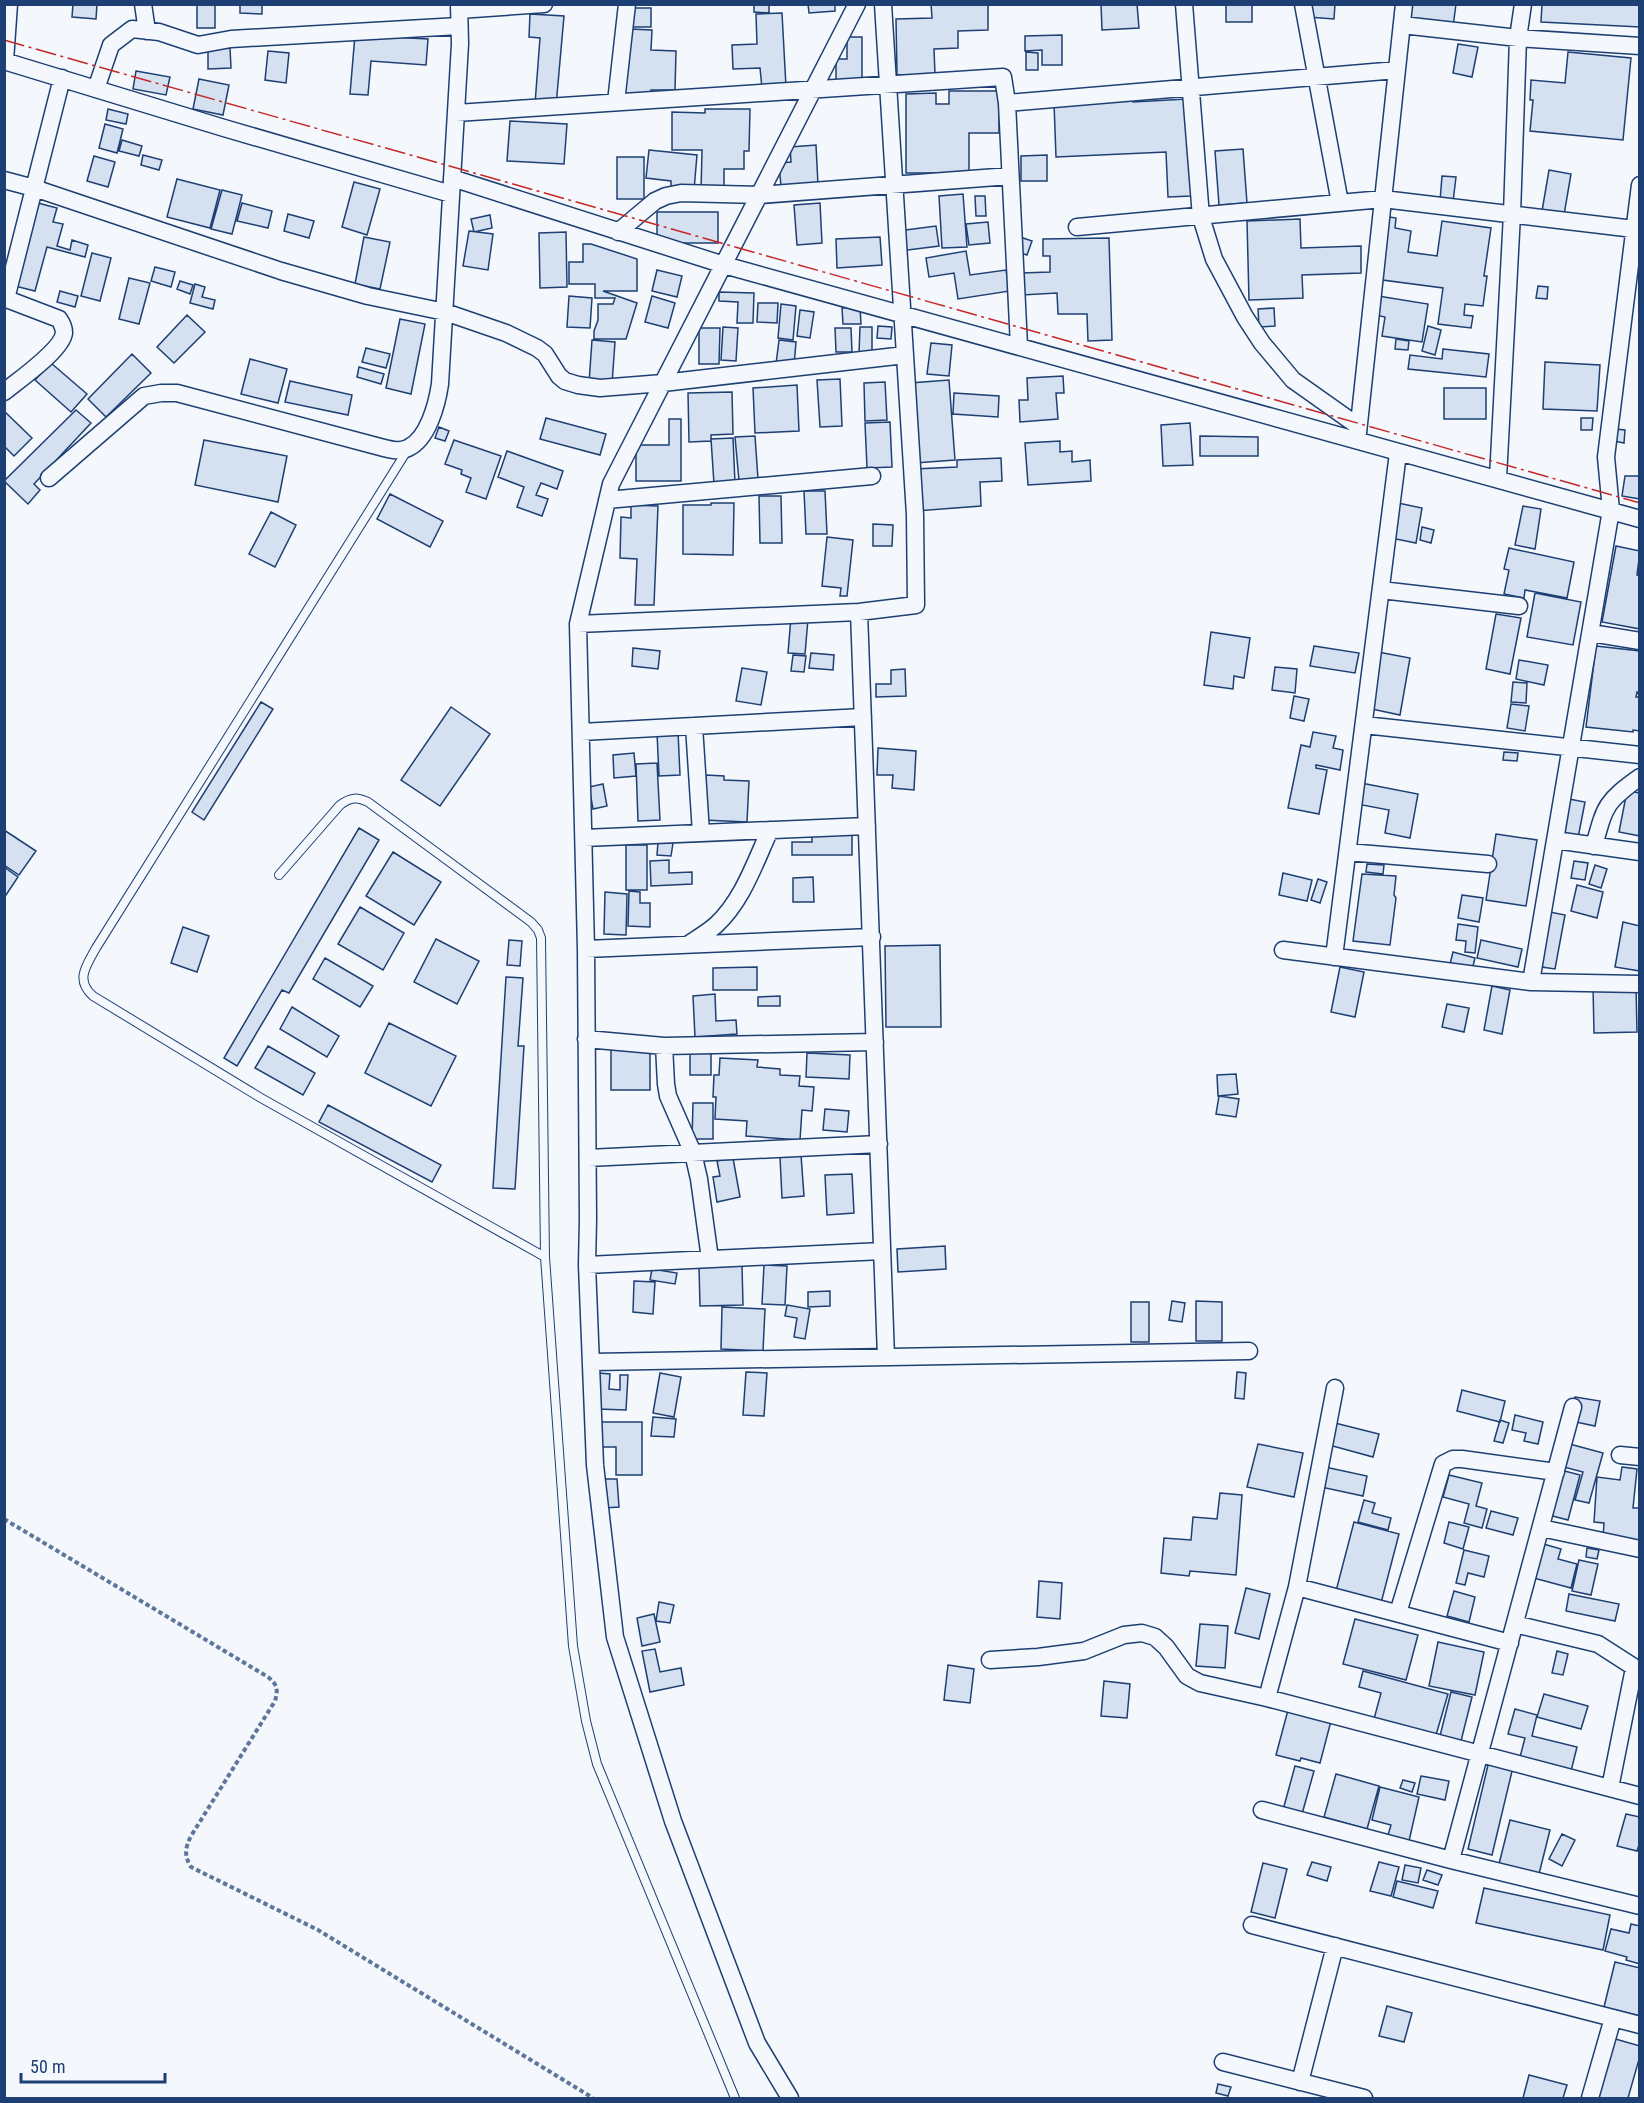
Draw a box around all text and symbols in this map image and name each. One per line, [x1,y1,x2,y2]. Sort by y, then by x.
scale bar [21,2046,165,2084]
text: 50 m [30,2056,65,2077]

